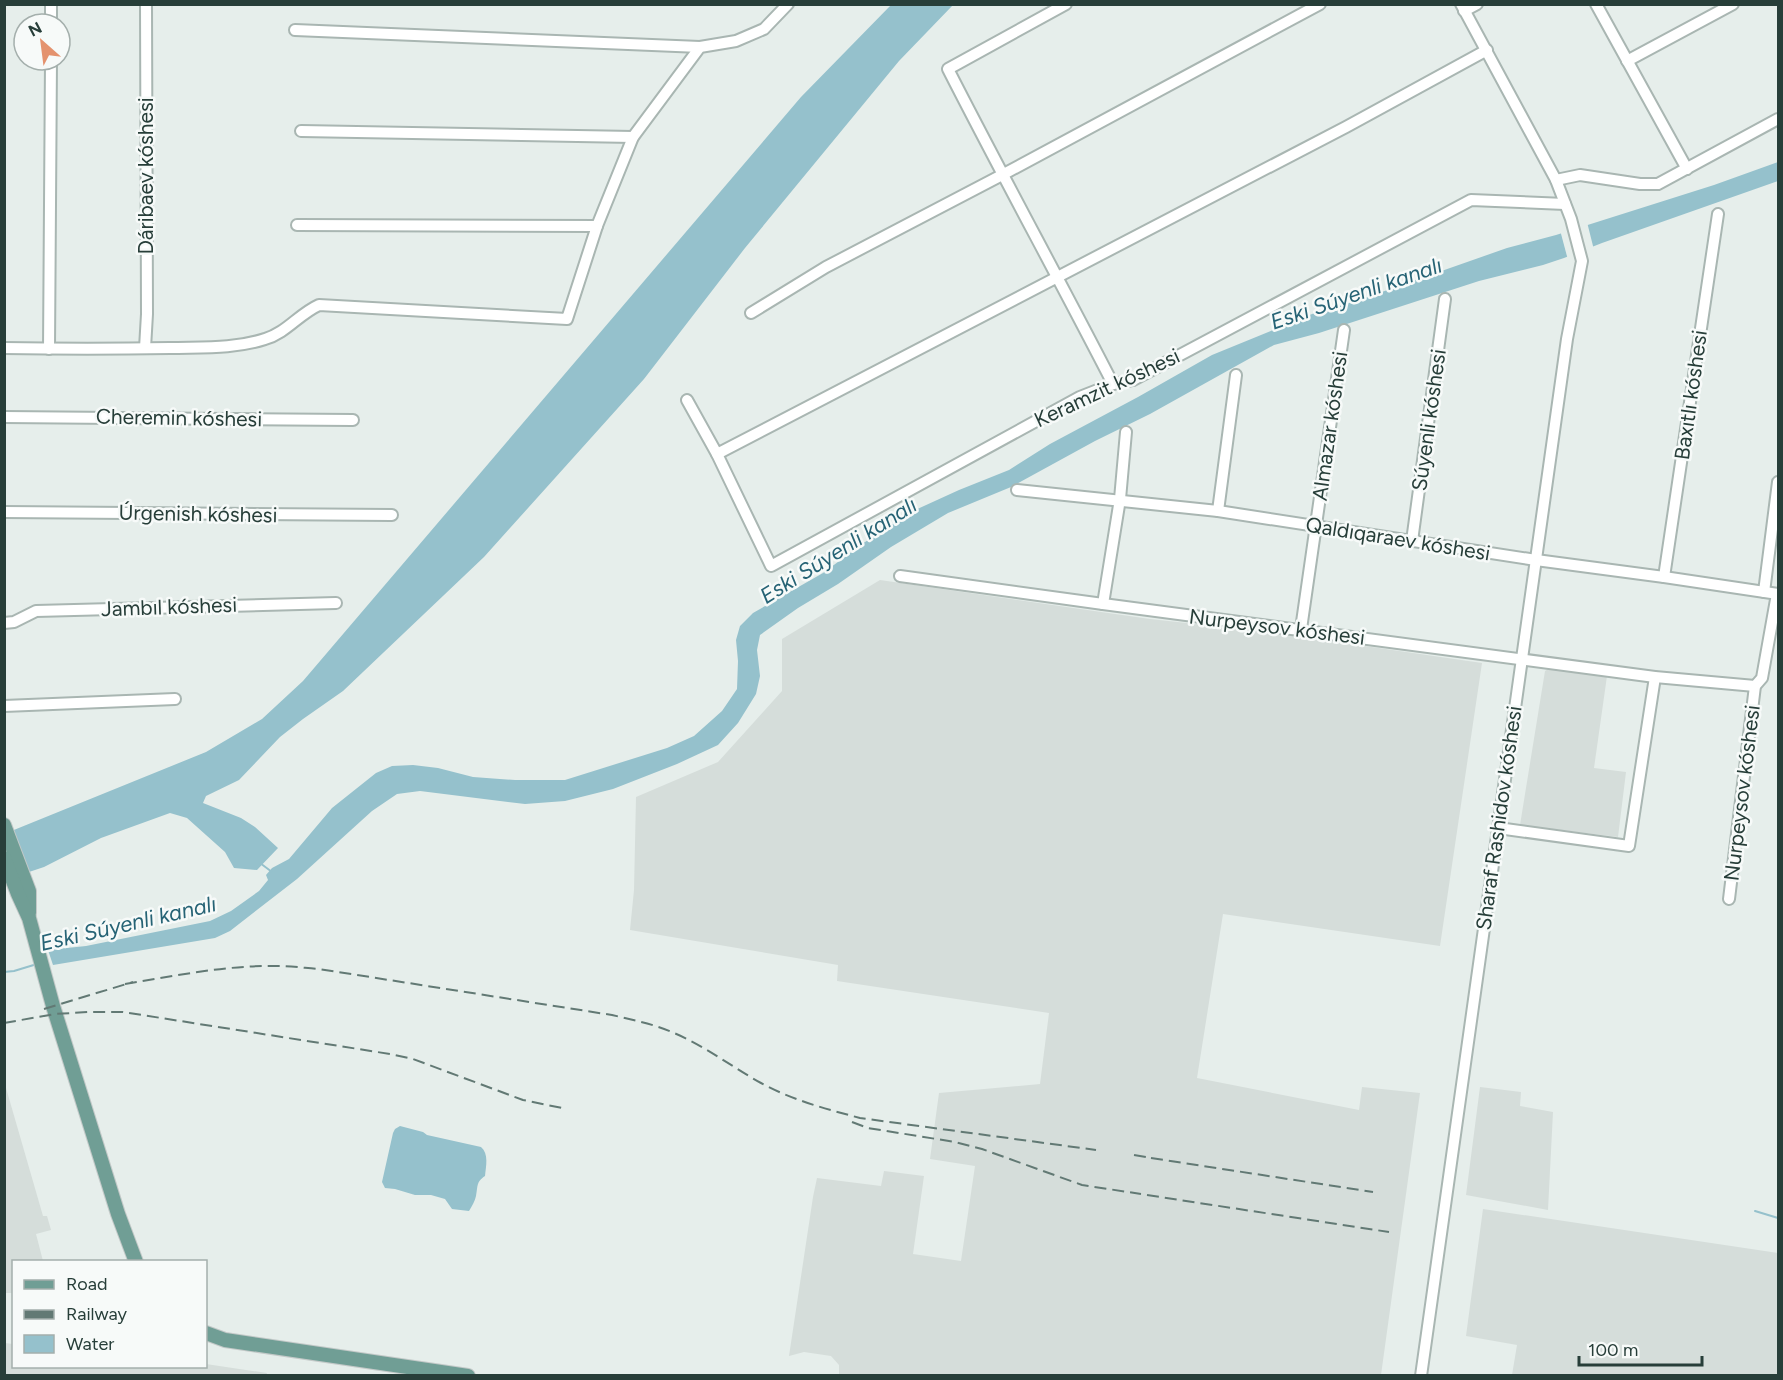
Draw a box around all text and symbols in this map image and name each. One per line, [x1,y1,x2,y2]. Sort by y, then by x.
north arrow [12,12,72,72]
text: N [25,18,45,40]
street label: Dáribaev kóshesi [133,97,158,255]
water label: Eski Súyenli kanalı [1267,251,1446,336]
street label: Baxıtlı kóshesi [1669,328,1712,461]
street label: Keramzit kóshesi [1030,343,1184,432]
street label: Súyenli kóshesi [1406,347,1451,492]
street label: Almazar kóshesi [1307,350,1352,502]
street label: Cheremin kóshesi [96,404,262,431]
water label: Eski Súyenli kanalı [755,491,922,610]
street label: Úrgenish kóshesi [118,500,278,527]
street label: Qaldıqaraev kóshesi [1304,512,1492,565]
street label: Jambıl kóshesi [101,592,237,621]
street label: Nurpeysov kóshesi [1188,603,1367,650]
street label: Nurpeysov kóshesi [1718,703,1765,882]
street label: Sharaf Rashidov kóshesi [1470,704,1527,932]
water label: Eski Súyenli kanalı [37,890,219,957]
legend [12,1260,207,1368]
text: Road [66,1273,107,1295]
text: Railway [66,1303,128,1325]
scale bar [1579,1329,1702,1367]
text: Water [66,1333,114,1355]
text: 100 m [1588,1339,1638,1361]

